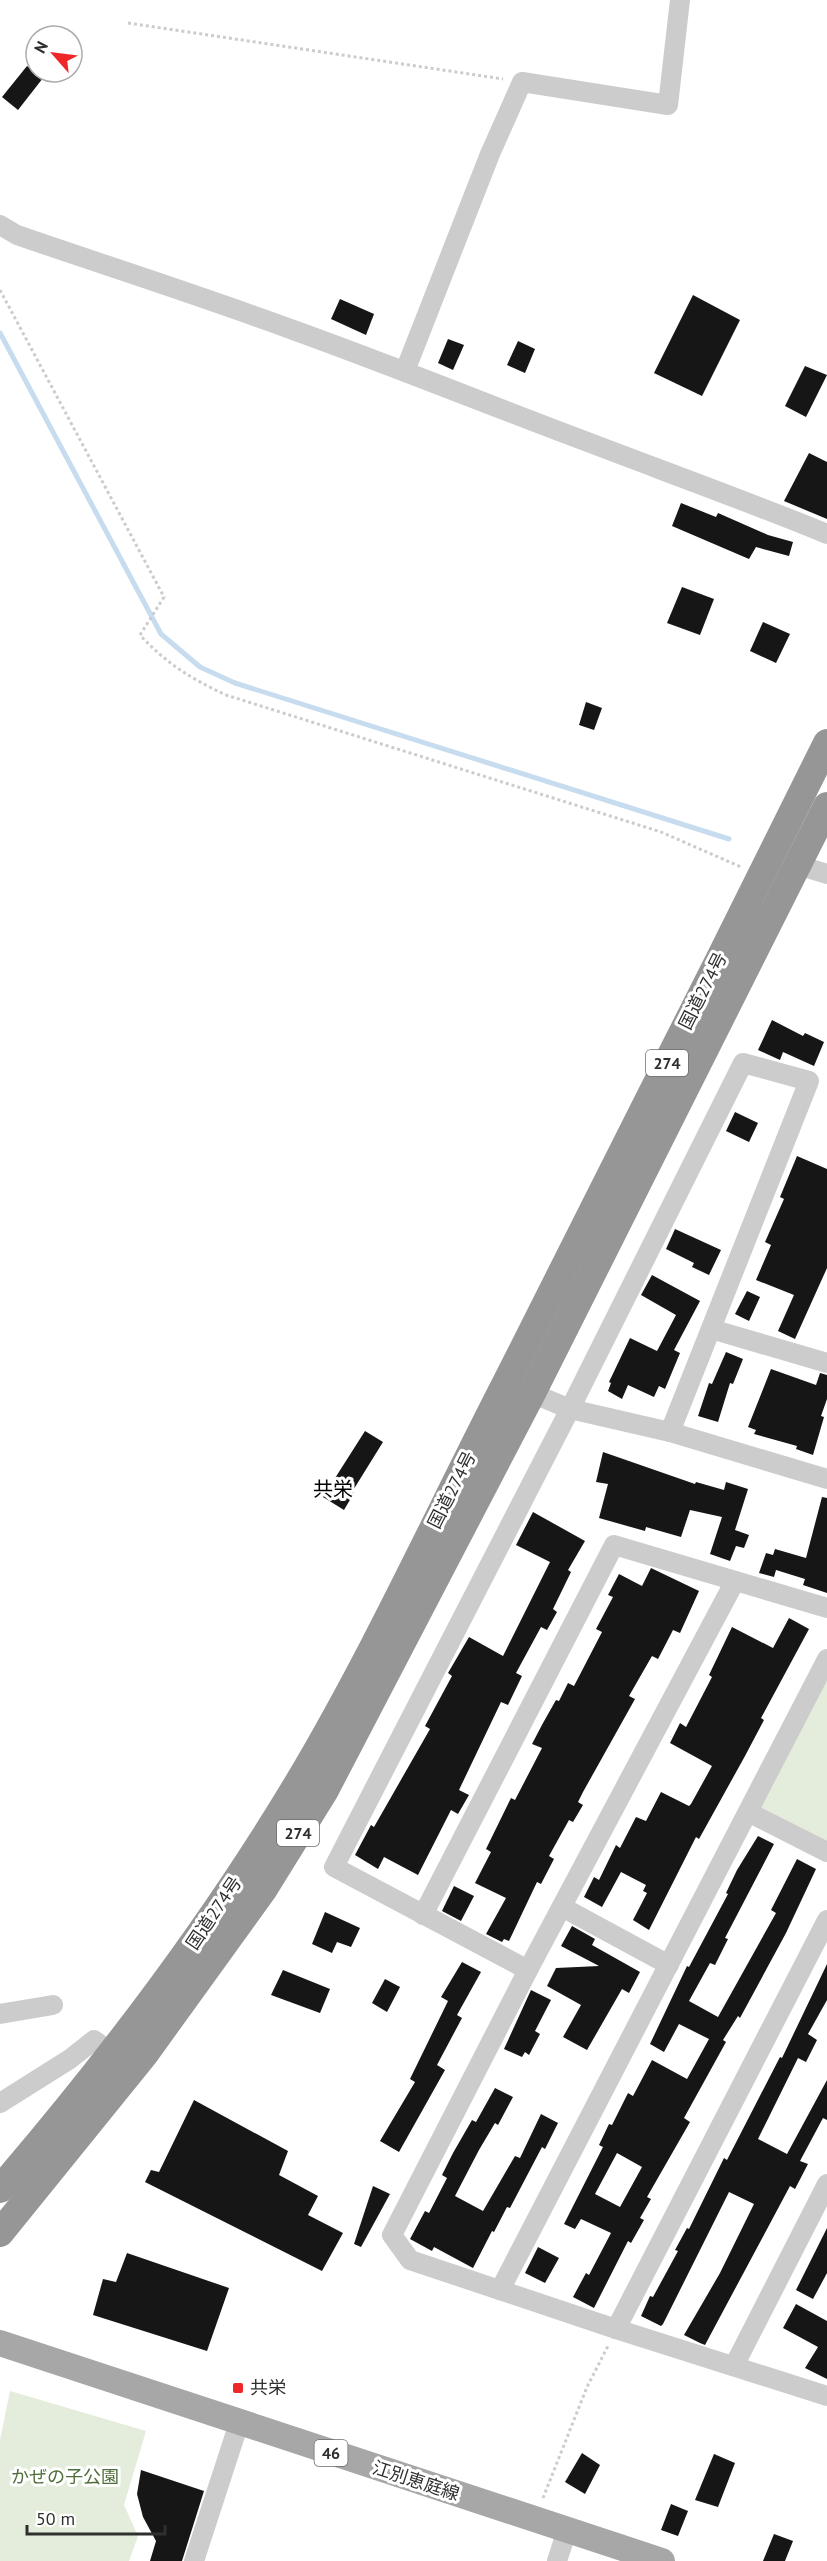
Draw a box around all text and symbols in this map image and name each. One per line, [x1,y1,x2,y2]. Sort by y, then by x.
north arrow [24,24,84,84]
text: N [29,38,52,56]
street label: 国道274号 [673,948,732,1033]
road number: 274 [646,1050,688,1076]
street label: 国道274号 [422,1447,481,1532]
district label: 共栄 [313,1476,353,1502]
road number: 274 [277,1820,319,1846]
street label: 国道274号 [181,1872,246,1954]
place label: 共栄 [250,2376,286,2399]
marker: 共栄 [231,2381,245,2395]
road number: 46 [314,2440,348,2466]
street label: 江別恵庭線 [370,2456,463,2505]
park label: かぜの子公園 [11,2465,119,2488]
scale bar [27,2498,165,2536]
text: 50 m [36,2507,75,2530]

